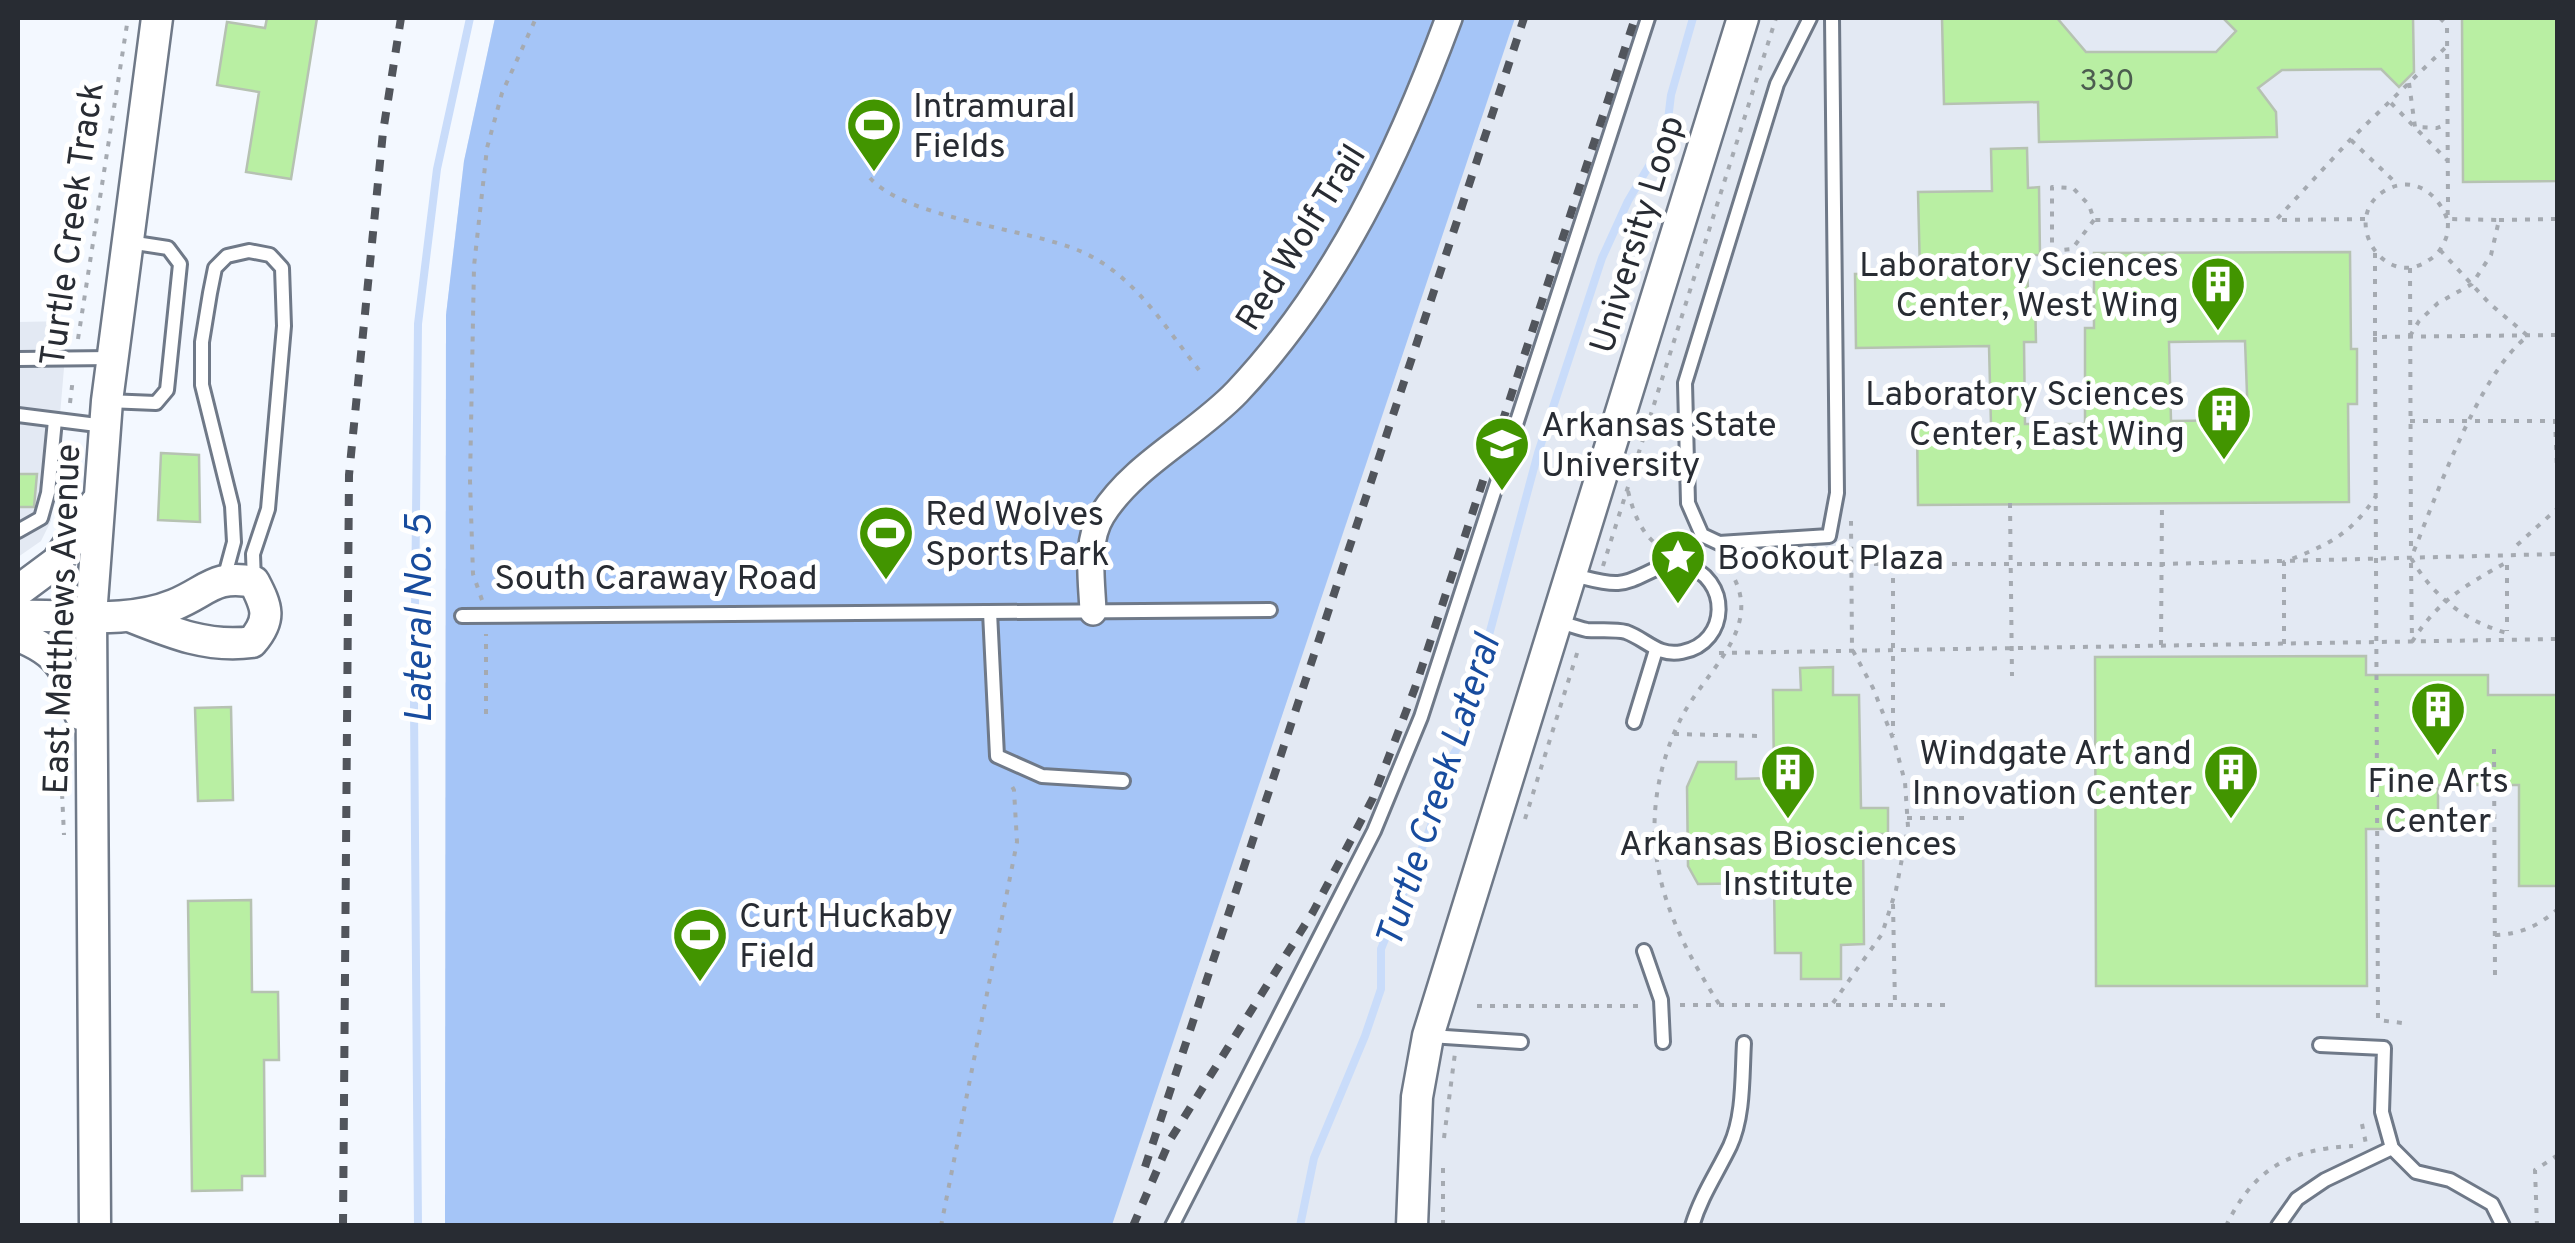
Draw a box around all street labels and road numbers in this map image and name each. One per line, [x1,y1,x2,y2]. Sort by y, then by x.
street label: Turtle Creek Track [32,80,116,369]
street label: University Loop [1582,111,1696,359]
street label: Red Wolf Trail [1228,137,1377,340]
street label: East Matthews Avenue [36,443,92,795]
street label: South Caraway Road [494,558,818,602]

